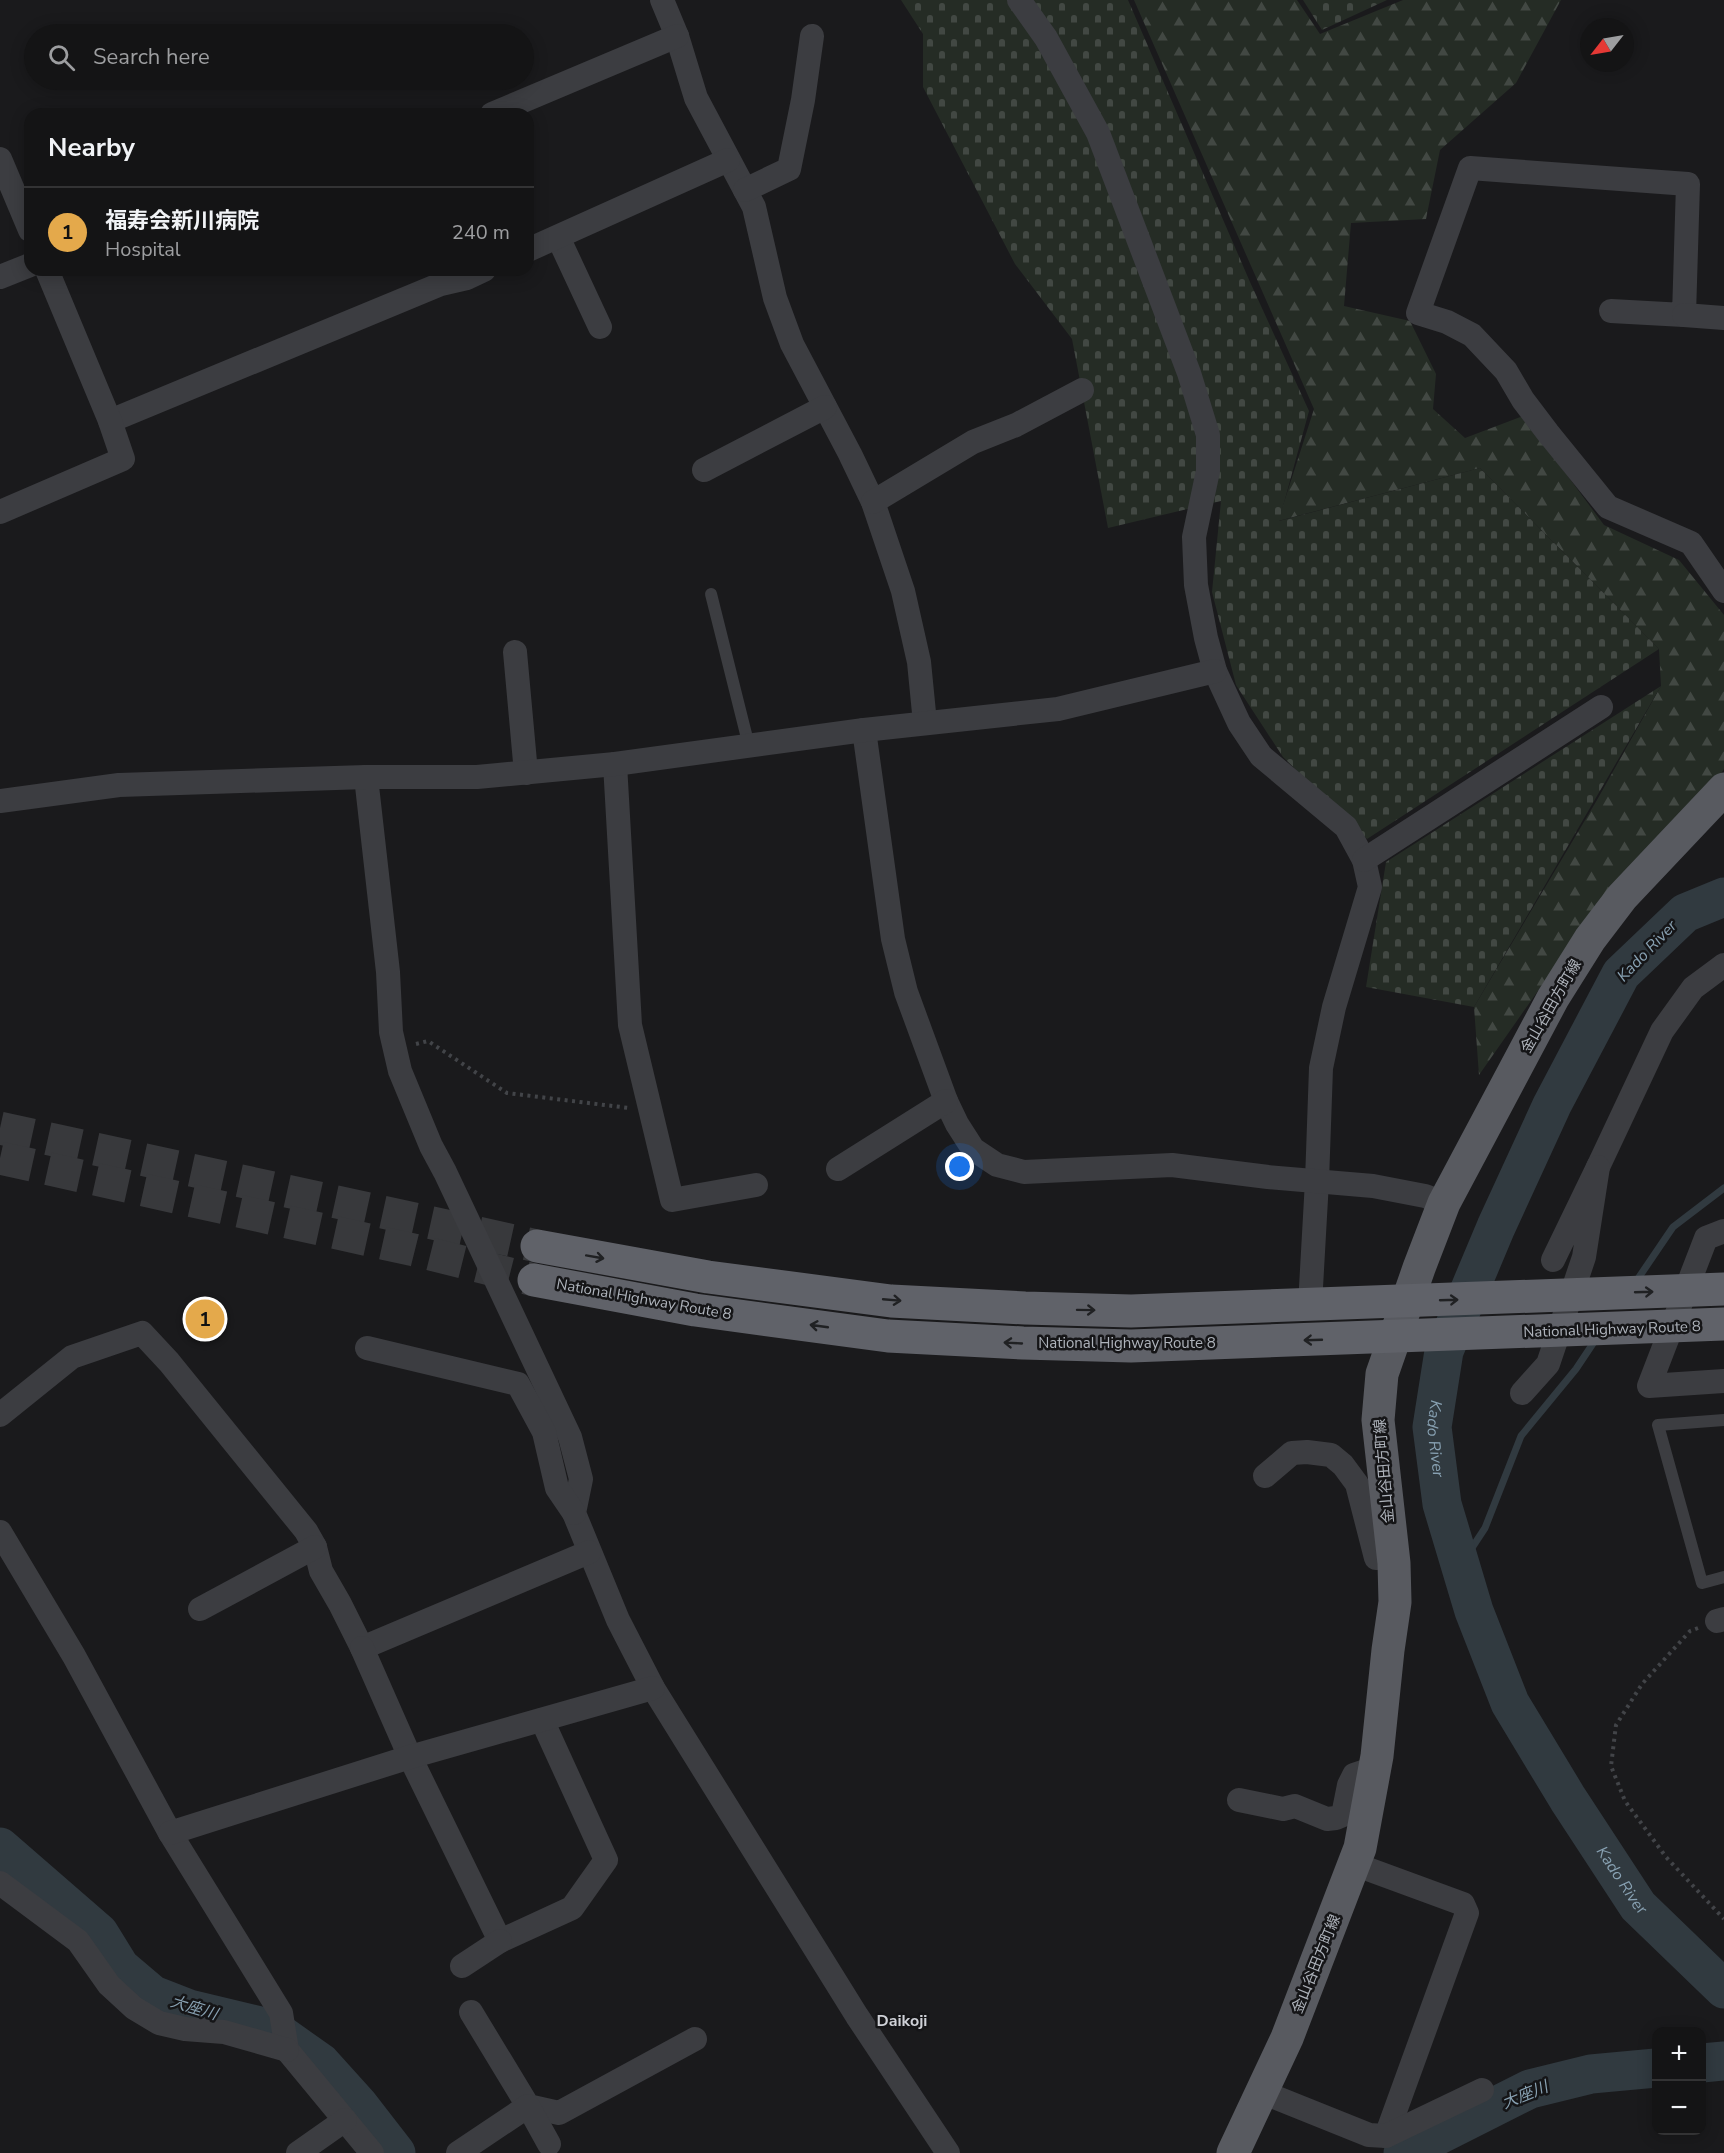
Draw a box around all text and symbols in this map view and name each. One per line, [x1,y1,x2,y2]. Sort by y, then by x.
north arrow [1580,18,1634,72]
search box [24,24,534,90]
icon: search [45,41,78,74]
text: Search here [93,42,210,72]
text: Nearby [48,130,135,165]
text: 福寿会新川病院 [105,206,259,236]
text: 1 [62,219,74,246]
text: 240 m [452,219,510,246]
text: Hospital [105,236,181,263]
water label: Kado River [1612,915,1683,987]
street label: 金山谷田方町線 [1516,956,1586,1056]
your location [945,1152,974,1181]
one-way arrow [585,1251,604,1262]
street label: National Highway Route 8 [555,1274,733,1324]
one-way arrow [1633,1287,1653,1298]
one-way arrow [1438,1294,1458,1305]
one-way arrow [881,1295,901,1306]
pin: 1 [186,1296,224,1342]
one-way arrow [1076,1304,1096,1316]
street label: National Highway Route 8 [1523,1316,1701,1342]
one-way arrow [809,1321,829,1332]
street label: National Highway Route 8 [1038,1333,1216,1353]
one-way arrow [1303,1334,1323,1345]
one-way arrow [1003,1337,1023,1348]
water label: Kado River [1421,1399,1450,1480]
street label: 金山谷田方町線 [1369,1418,1399,1524]
water label: Kado River [1591,1842,1653,1921]
street label: 金山谷田方町線 [1287,1912,1345,2016]
water label: 大座川 [168,1990,222,2026]
district label: Daikoji [877,2010,927,2032]
map controls [1652,2027,1706,2135]
button: + [1652,2027,1706,2081]
water label: 大座川 [1499,2075,1553,2114]
button: − [1652,2081,1706,2135]

